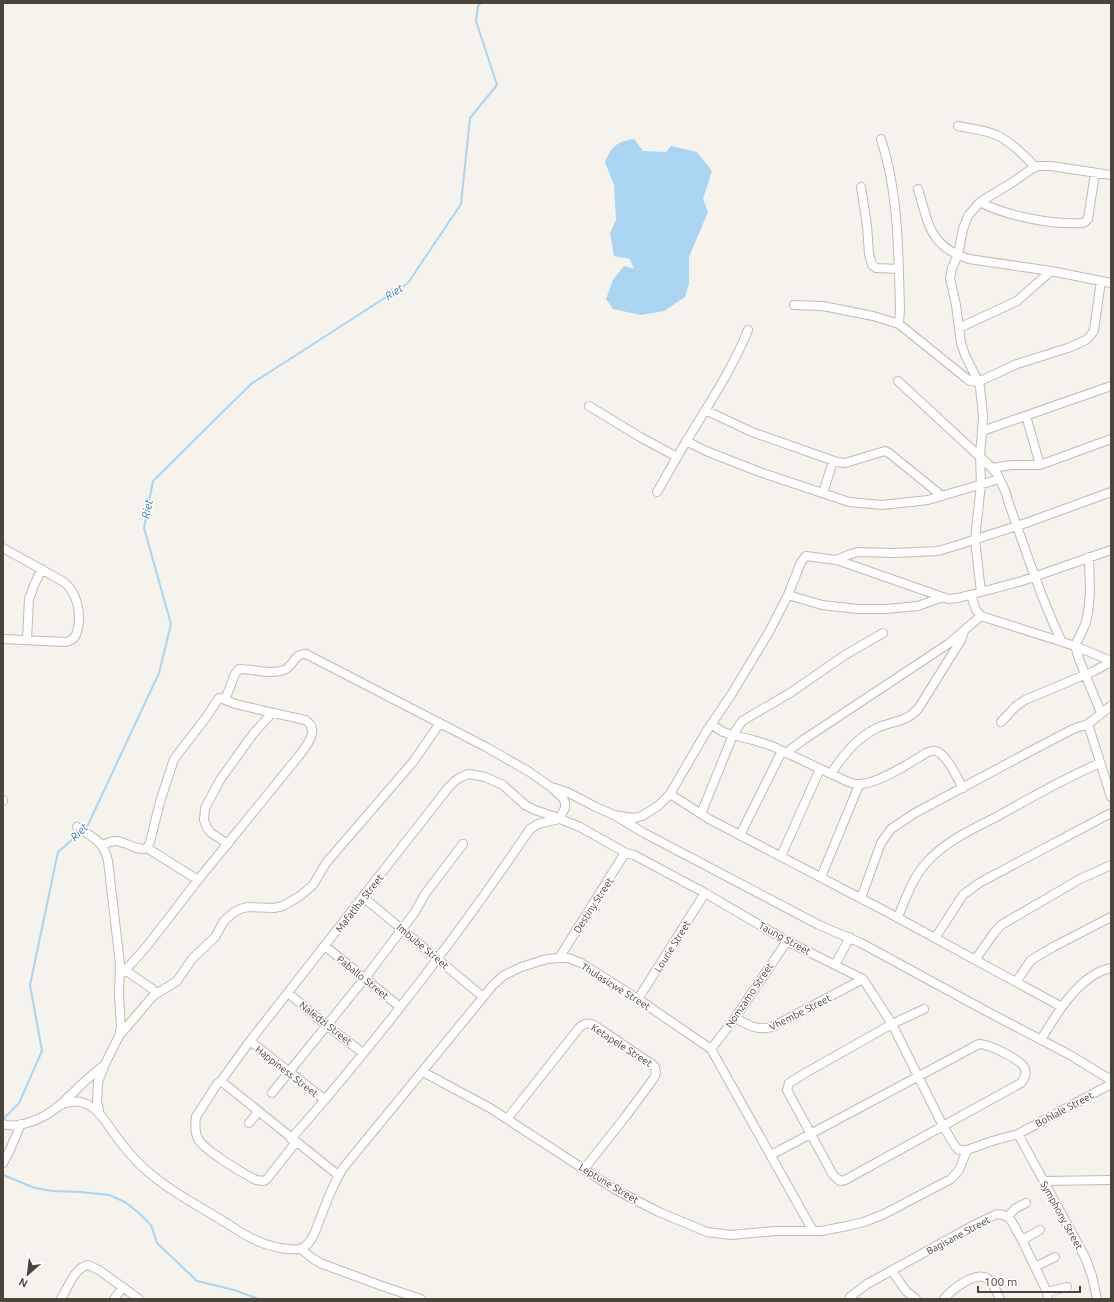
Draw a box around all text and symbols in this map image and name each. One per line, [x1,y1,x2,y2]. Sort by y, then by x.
water label: Riet [383,281,406,302]
water label: Riet [139,498,155,520]
water label: Riet [68,820,91,843]
street label: Mafatlha Street [333,872,385,934]
street label: Destiny Street [571,875,615,935]
street label: Lourie Street [652,918,693,974]
street label: Taung Street [757,920,813,957]
street label: Imbube Street [394,921,451,971]
street label: Paballo Street [335,953,391,1002]
street label: Thulasizwe Street [579,961,652,1012]
street label: Nomzamo Street [724,961,775,1030]
street label: Vhembe Street [768,992,833,1033]
street label: Naledzi Street [297,1000,354,1047]
street label: Ketapele Street [589,1022,654,1069]
street label: Happiness Street [253,1044,320,1099]
street label: Bohlale Street [1033,1090,1095,1129]
street label: Leptune Street [577,1161,641,1206]
street label: Symphony Street [1038,1179,1085,1251]
street label: Bagisane Street [924,1214,992,1257]
north arrow [8,1254,48,1294]
scale bar [978,1268,1080,1294]
text: 100 m [984,1275,1017,1288]
text: N [17,1276,30,1290]

